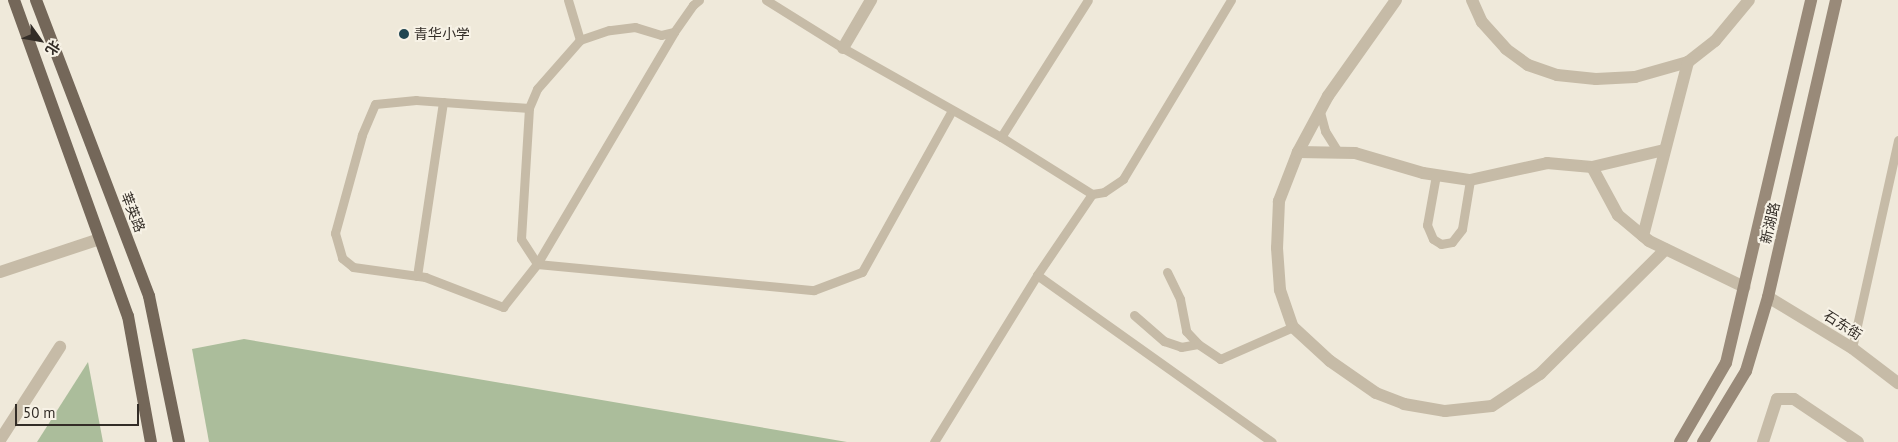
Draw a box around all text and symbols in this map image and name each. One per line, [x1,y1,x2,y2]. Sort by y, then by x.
north arrow [15,15,65,65]
place label: 青华小学 [414,26,470,42]
marker: 青华小学 [398,28,410,40]
text: 北 [41,37,64,59]
street label: 莘英路 [118,189,148,235]
street label: 新湖路 [1757,201,1783,245]
street label: 石东街 [1821,307,1865,343]
scale bar [18,394,141,426]
text: 50 m [23,403,56,422]

